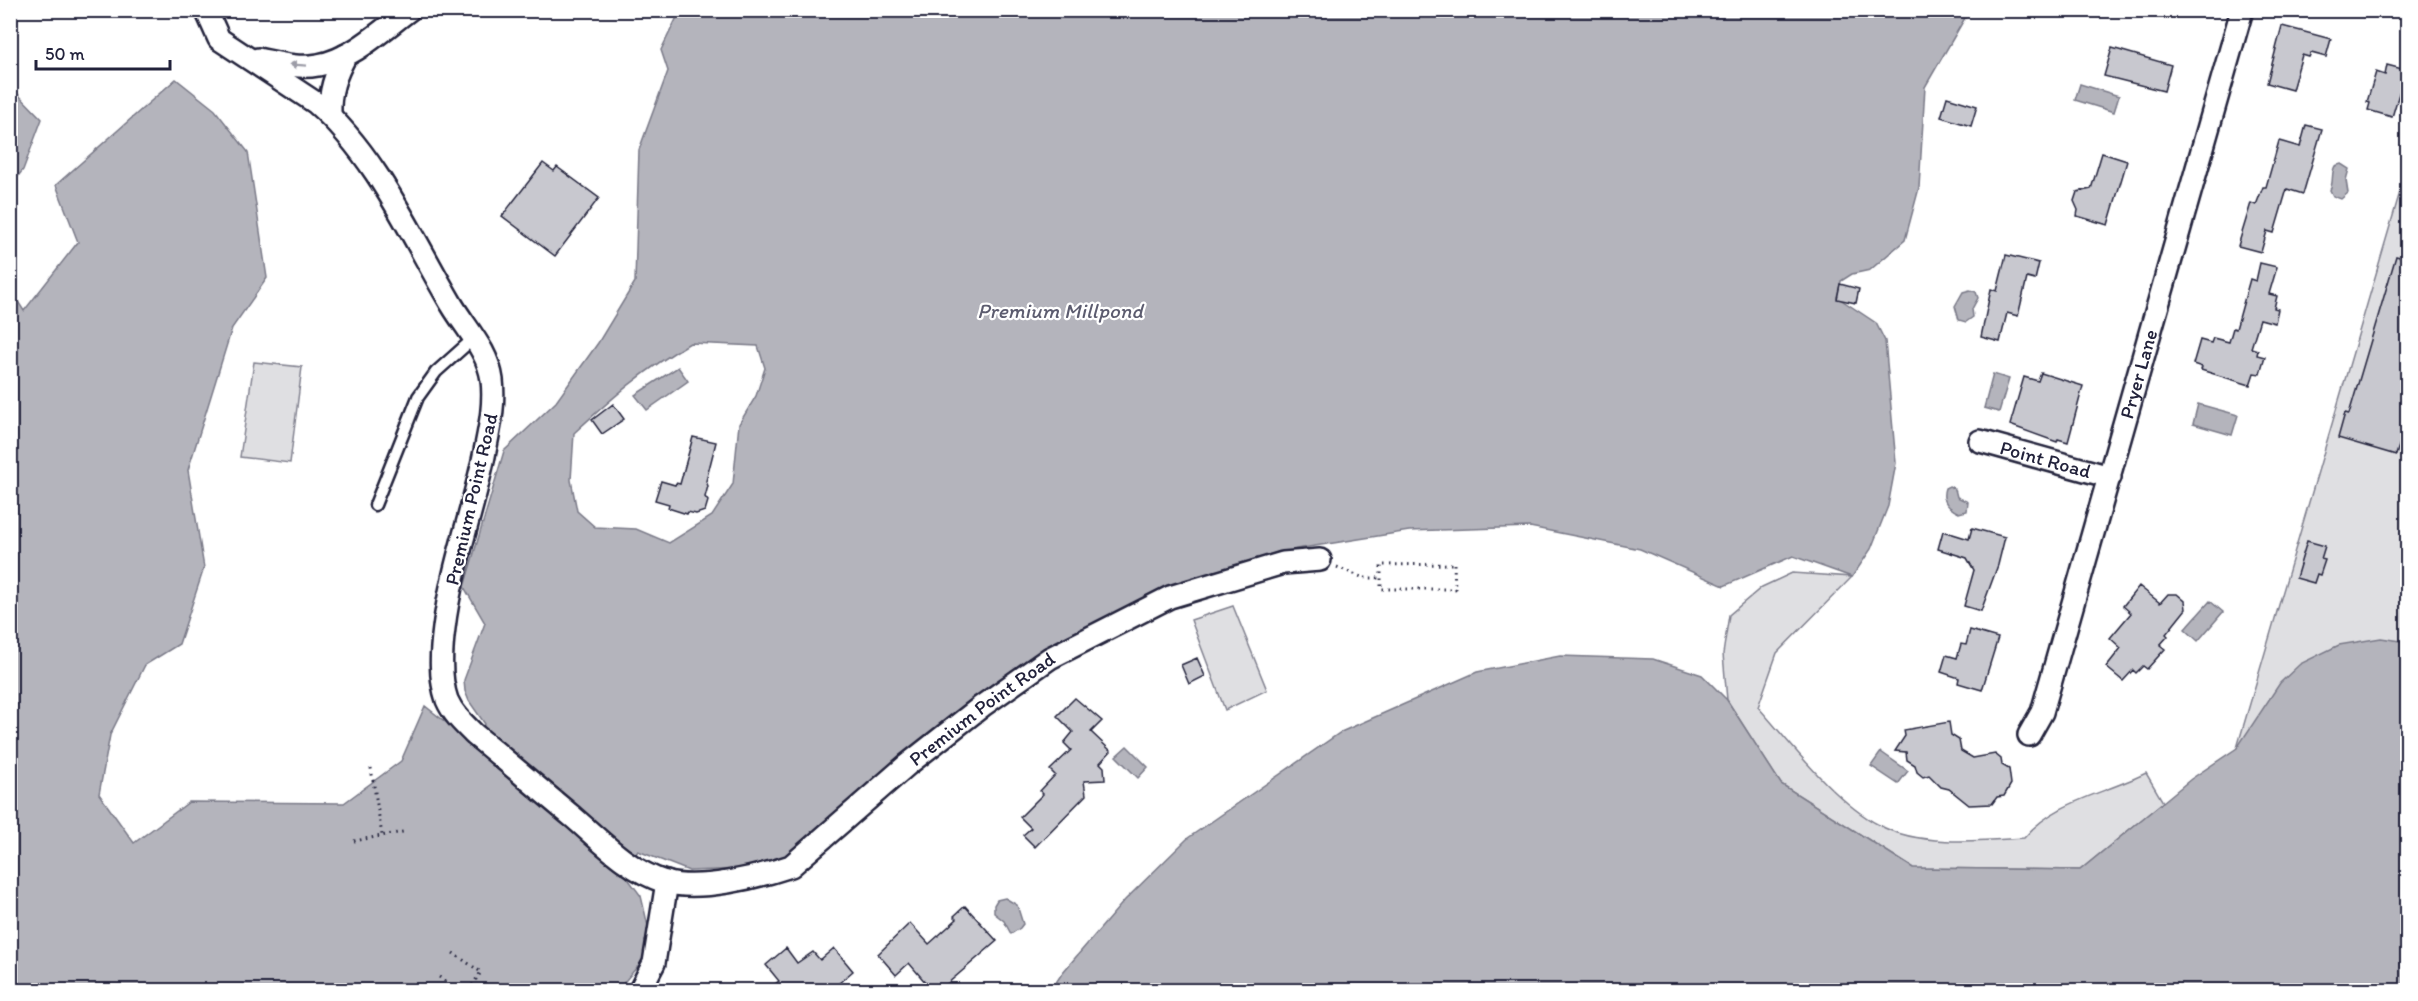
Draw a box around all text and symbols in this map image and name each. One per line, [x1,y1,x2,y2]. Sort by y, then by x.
scale bar [36,33,170,71]
text: 50 m [45,43,85,65]
one-way arrow [288,60,307,70]
water label: Premium Millpond [977,298,1144,323]
street label: Pryer Lane [2114,327,2162,421]
street label: Premium Point Road [440,410,503,587]
street label: Point Road [1997,435,2094,483]
street label: Premium Point Road [904,646,1059,771]

